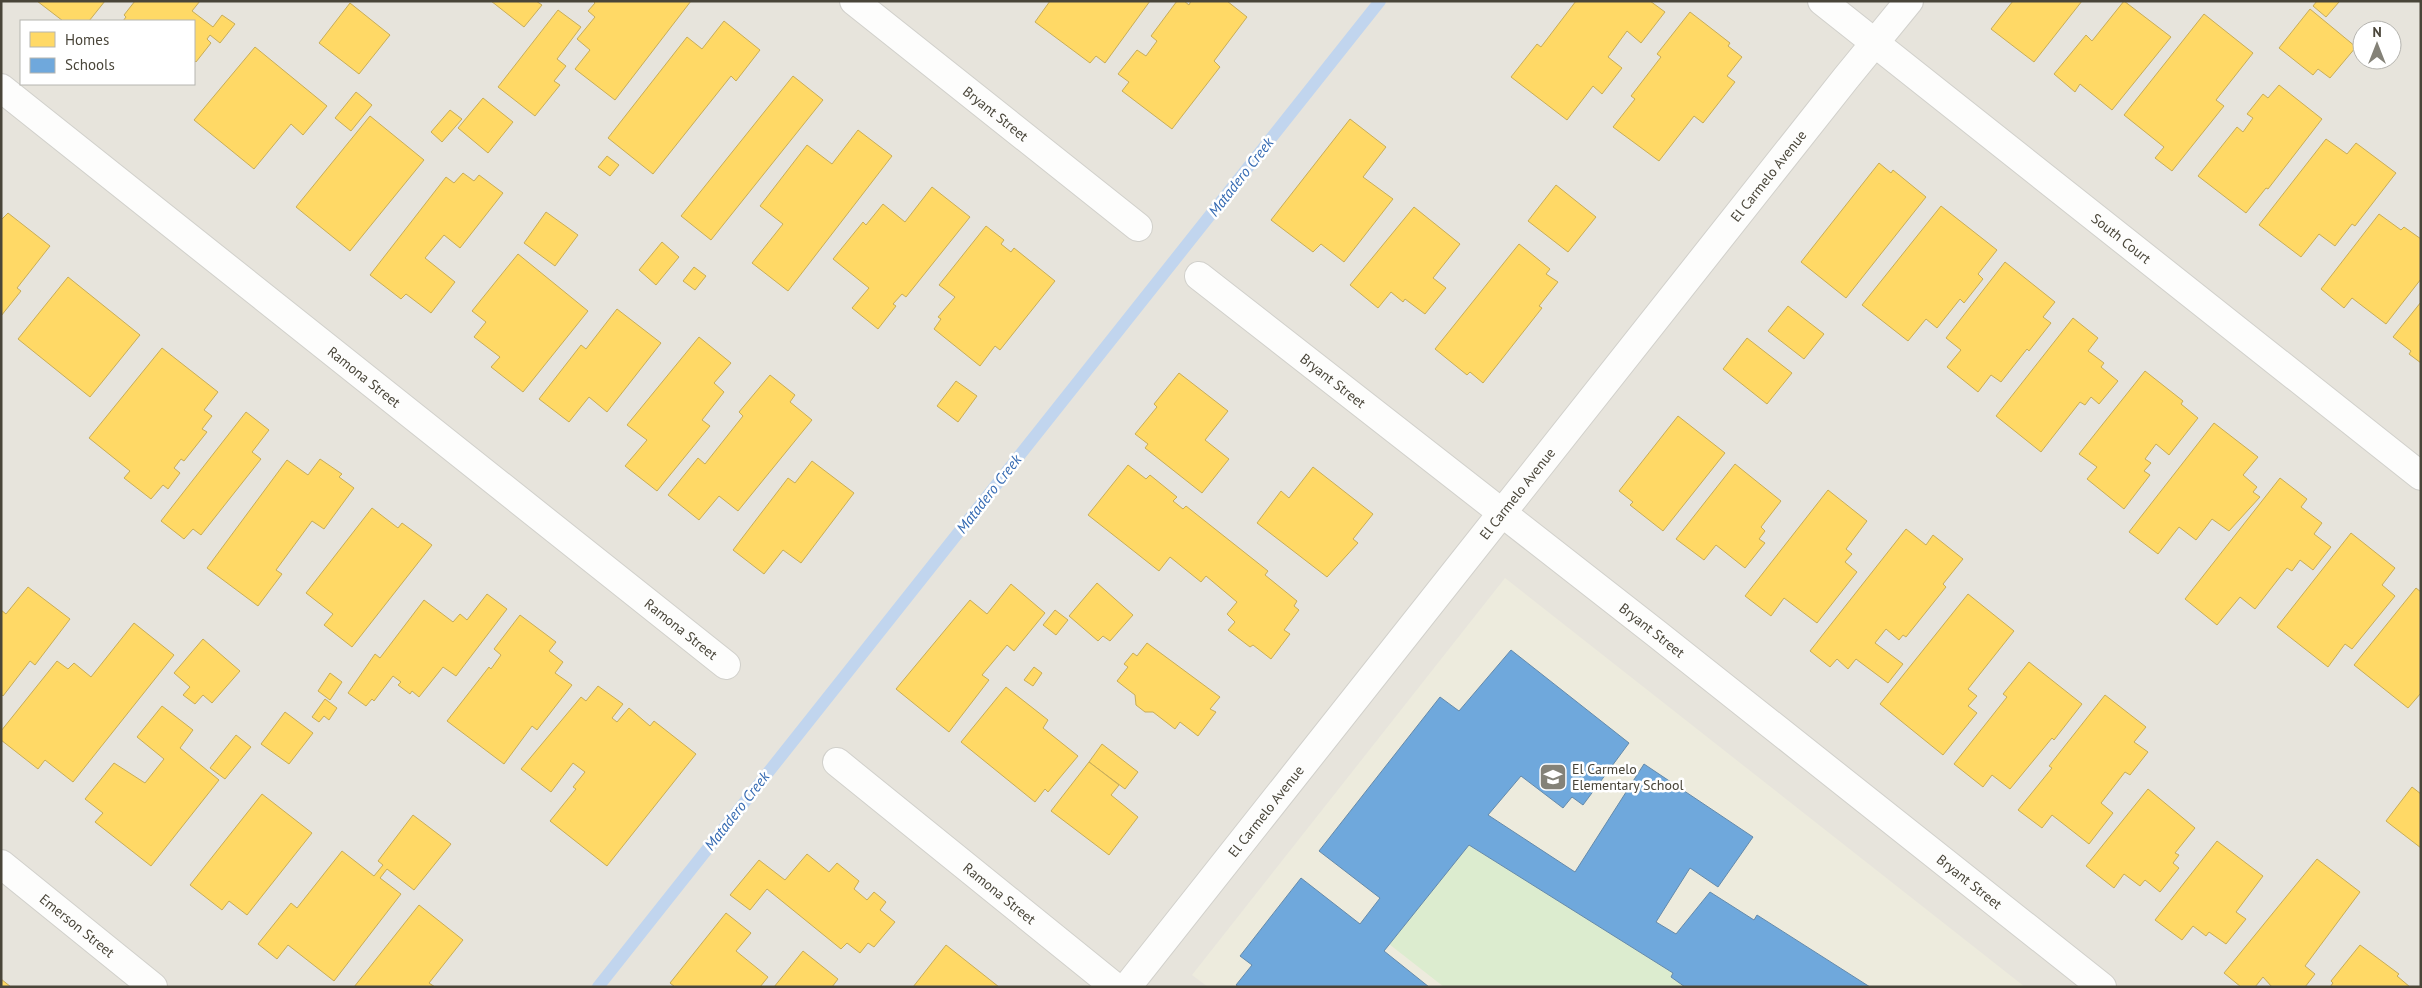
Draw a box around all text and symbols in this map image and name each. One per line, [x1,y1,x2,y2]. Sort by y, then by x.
legend [20,20,195,85]
north arrow [2352,20,2402,70]
text: N [2372,23,2382,41]
text: Homes [65,30,109,49]
text: Schools [65,55,115,74]
street label: Bryant Street [959,82,1032,145]
street label: El Carmelo Avenue [1727,127,1810,226]
water label: Matadero Creek [1204,132,1278,220]
street label: South Court [2088,209,2155,268]
street label: Ramona Street [324,342,404,412]
street label: Bryant Street [1297,349,1370,412]
street label: El Carmelo Avenue [1475,444,1559,543]
water label: Matadero Creek [952,449,1026,537]
street label: Ramona Street [641,595,721,664]
street label: Bryant Street [1616,599,1689,662]
place label: El Carmelo Elementary School [1572,760,1684,794]
street label: El Carmelo Avenue [1224,762,1308,861]
school or university icon: El Carmelo Elementary School [1538,762,1568,792]
water label: Matadero Creek [700,766,774,854]
street label: Bryant Street [1933,850,2006,913]
street label: Ramona Street [960,859,1040,928]
street label: Emerson Street [36,890,119,962]

